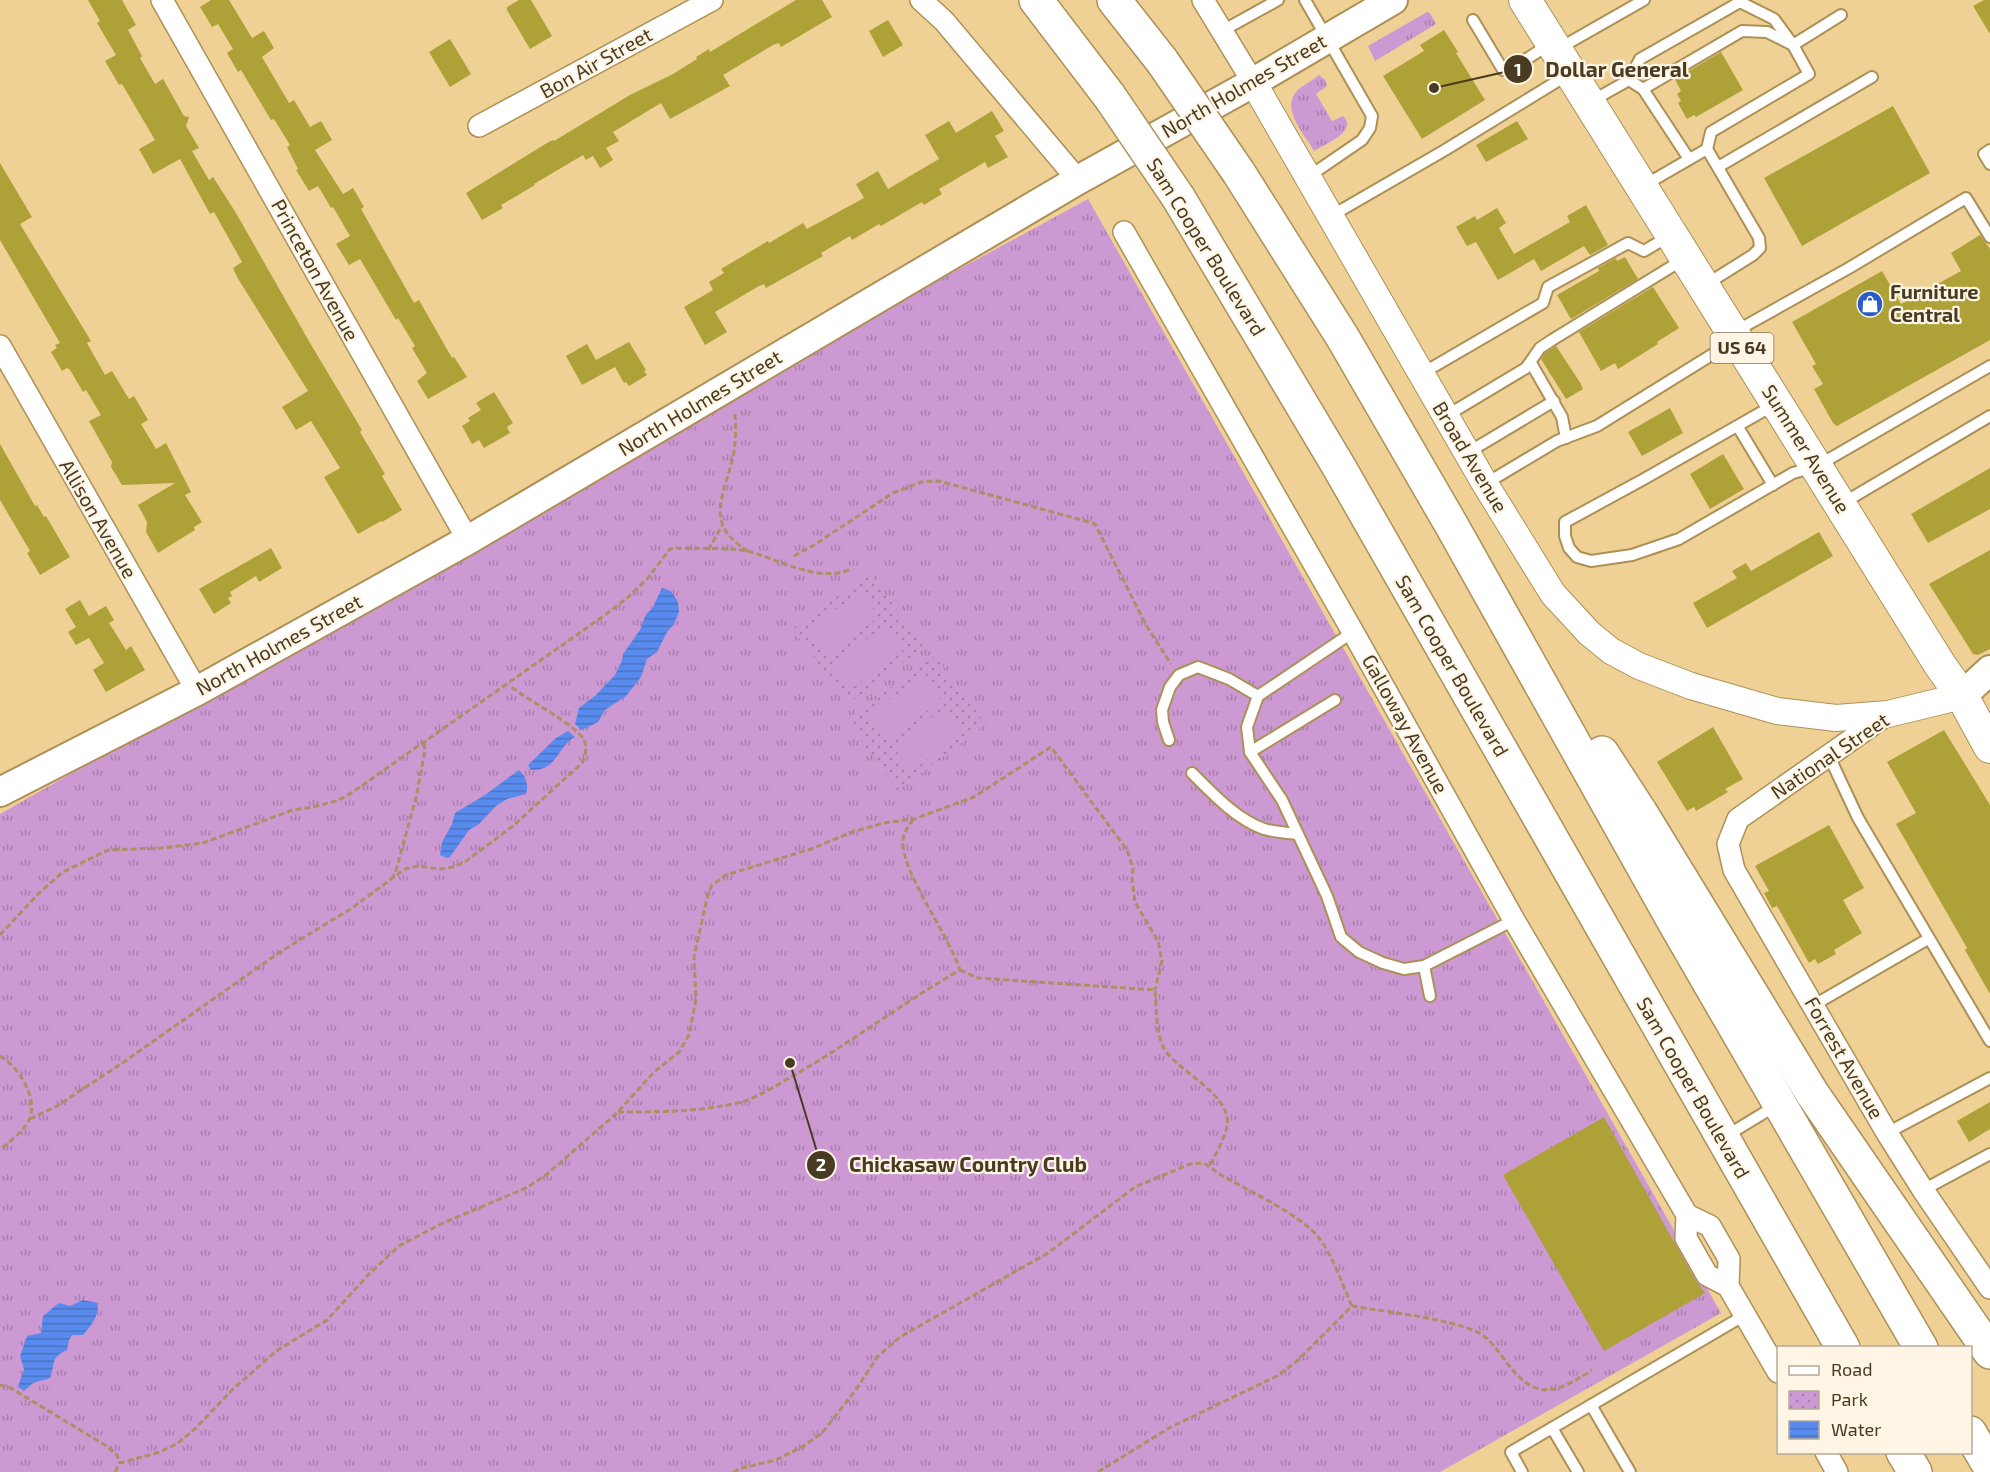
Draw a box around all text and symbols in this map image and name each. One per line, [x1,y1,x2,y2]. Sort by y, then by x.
street label: Bon Air Street [535,21,656,103]
street label: North Holmes Street [1157,28,1330,142]
callout: Dollar General [1503,50,1701,89]
text: Dollar General [1545,56,1689,81]
text: 1 [1514,58,1522,80]
street label: Sam Cooper Boulevard [1142,153,1271,340]
street label: Princeton Avenue [267,194,365,345]
place label: Furniture Central [1890,279,1979,326]
shop icon: Furniture Central [1855,289,1885,319]
road number: US 64 [1710,333,1774,363]
street label: North Holmes Street [613,344,786,460]
street label: Summer Avenue [1758,380,1856,517]
street label: Broad Avenue [1428,397,1513,516]
street label: Allison Avenue [55,455,143,582]
street label: Sam Cooper Boulevard [1391,571,1515,760]
street label: North Holmes Street [191,588,366,700]
street label: Galloway Avenue [1358,650,1454,797]
street label: National Street [1766,707,1893,803]
street label: Forrest Avenue [1800,992,1890,1123]
street label: Sam Cooper Boulevard [1632,993,1756,1182]
callout: Chickasaw Country Club [806,1145,1099,1184]
text: Chickasaw Country Club [849,1151,1087,1177]
text: 2 [816,1153,826,1175]
legend [1777,1346,1972,1454]
text: Road [1831,1358,1872,1380]
text: Park [1831,1388,1868,1410]
text: Water [1831,1418,1881,1440]

